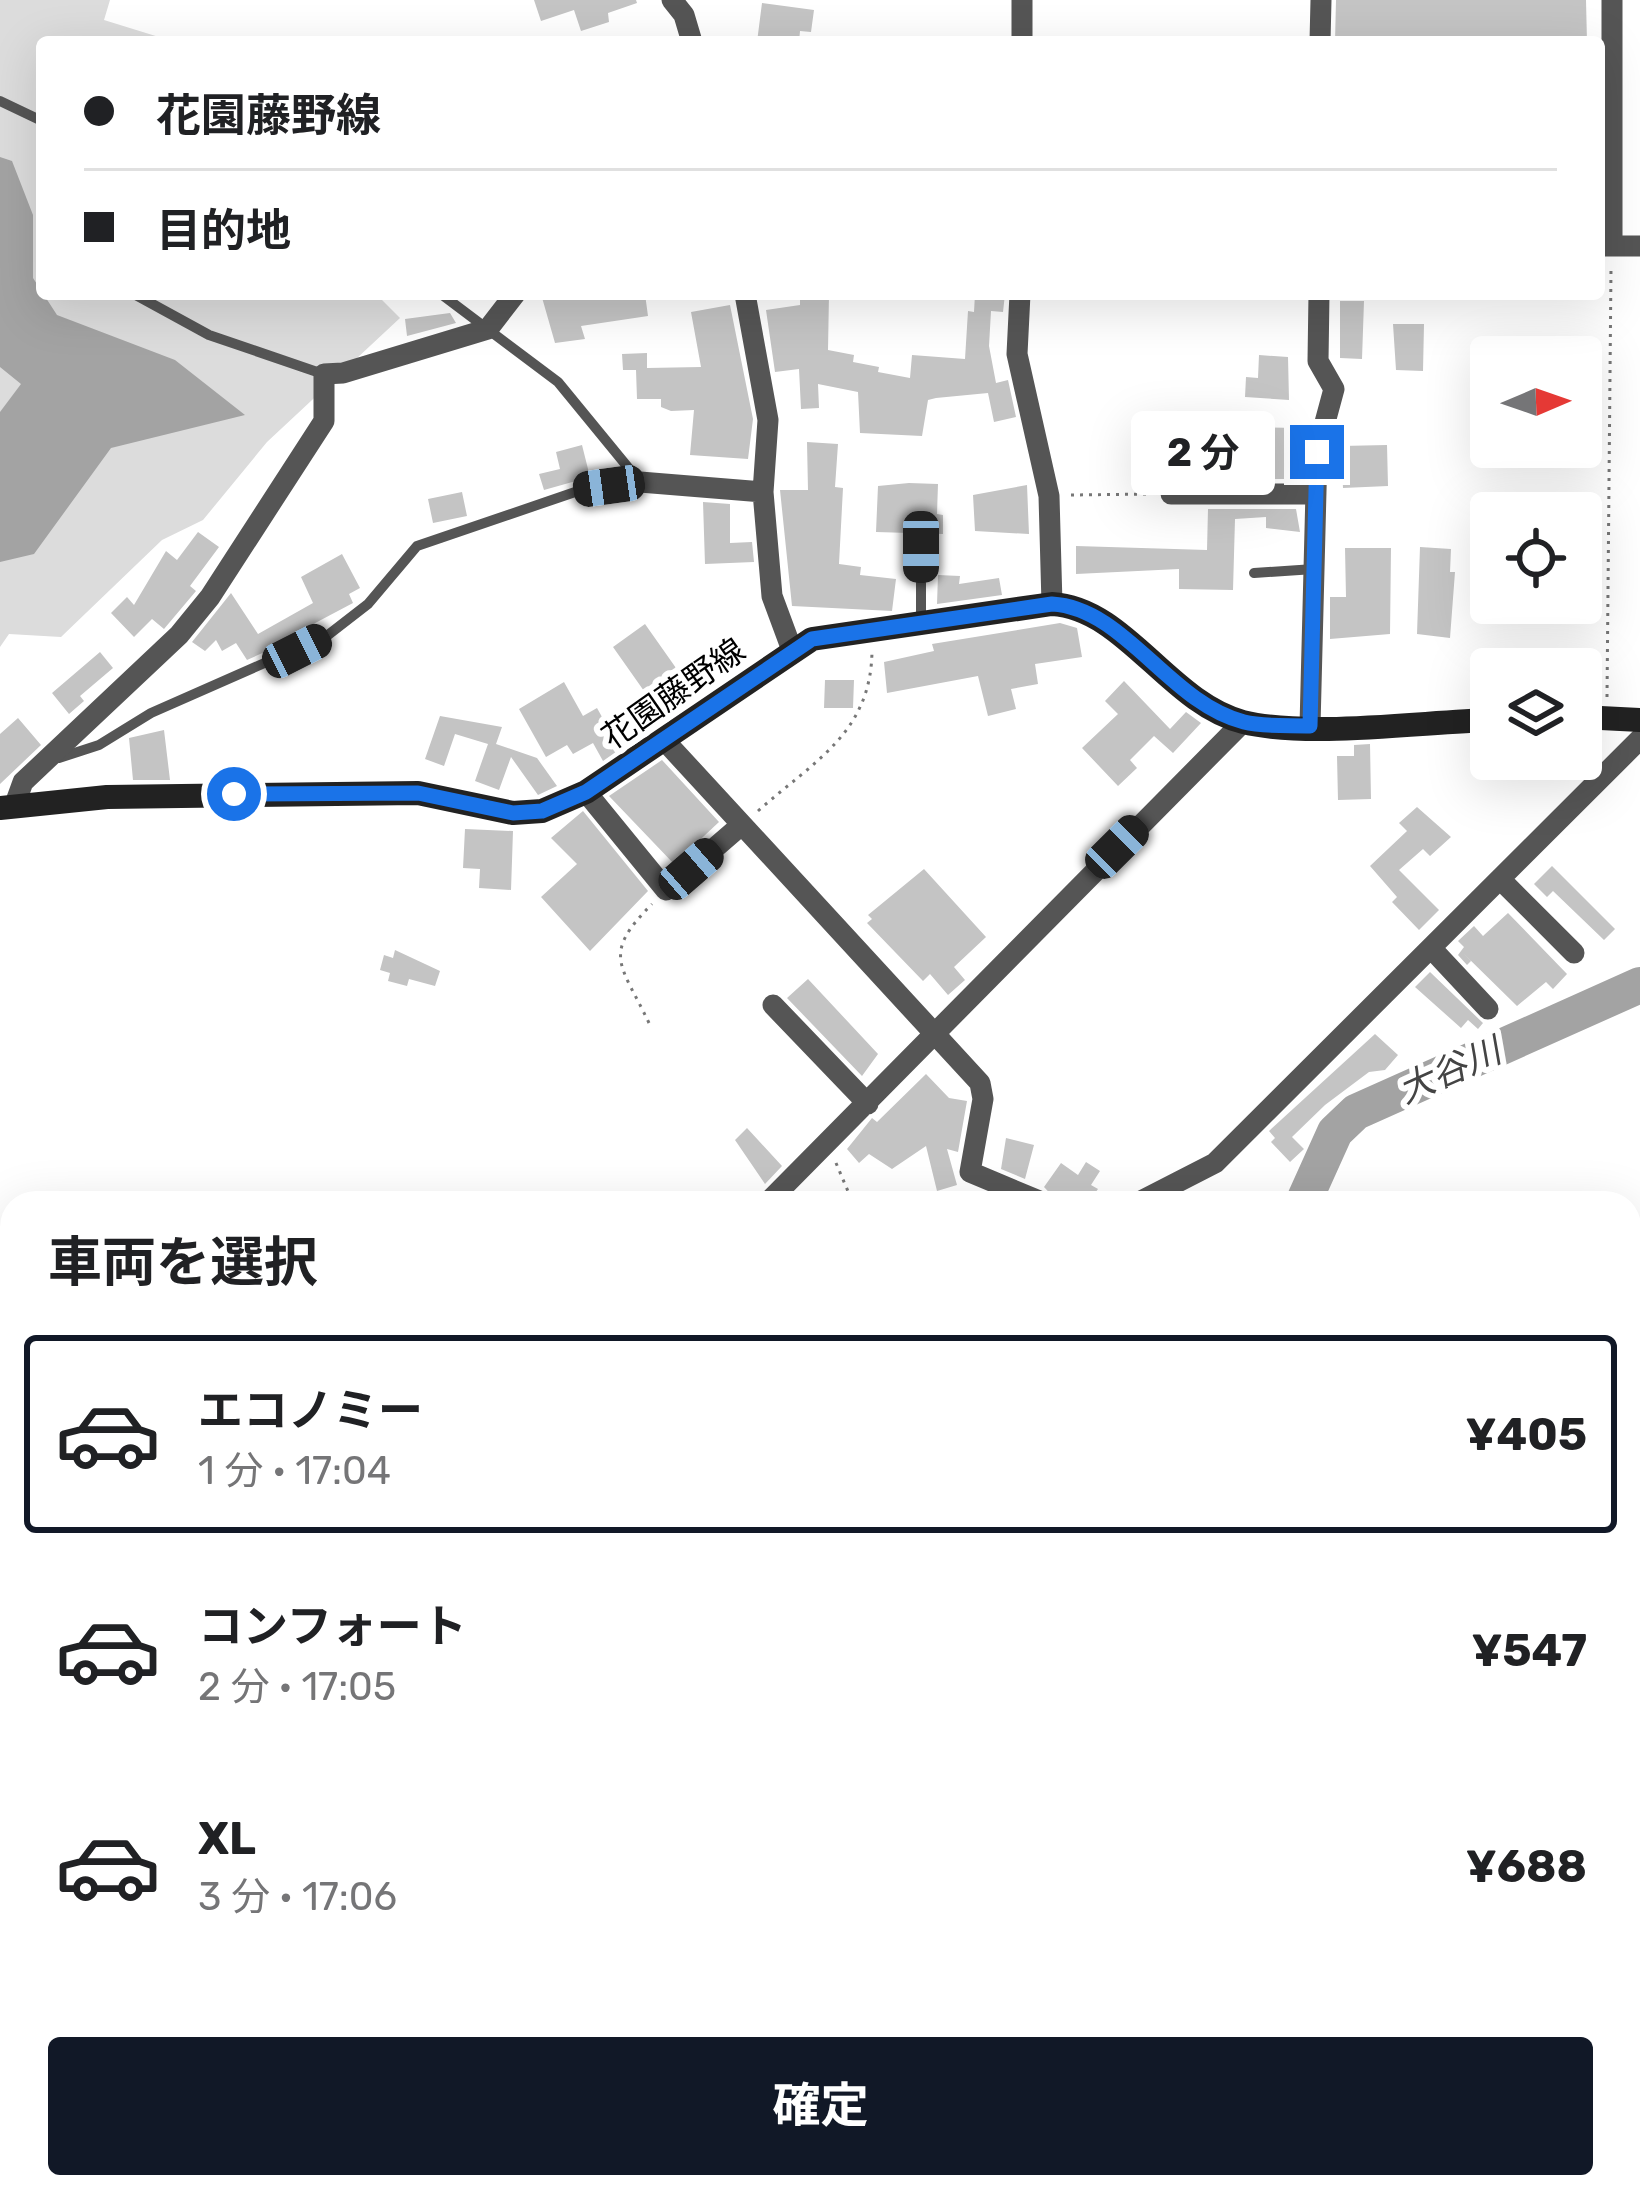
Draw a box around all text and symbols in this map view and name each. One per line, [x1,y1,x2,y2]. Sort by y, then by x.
text: 花園藤野線 [156,89,381,142]
text: 目的地 [156,204,291,257]
north arrow [1470,336,1602,468]
map controls [1470,336,1602,780]
callout: 2 分 [1131,410,1275,494]
route end [1290,425,1344,479]
text: 2 分 [1167,430,1239,476]
car [571,463,647,509]
button: locate [1470,492,1602,624]
car [903,511,939,583]
car [257,619,337,683]
street label: 花園藤野線 [595,630,752,757]
button: layers [1470,648,1602,780]
route start [207,767,261,821]
car [1079,809,1155,885]
car [652,832,730,906]
water label: 大谷川 [1391,1027,1511,1112]
text: 車両を選択 [48,1231,318,1295]
icon: car [54,1380,162,1488]
text: エコノミー [198,1384,423,1437]
text: ¥405 [1466,1408,1587,1461]
text: 1 分 · 17:04 [198,1448,391,1494]
icon: car [54,1596,162,1704]
text: コンフォート [198,1600,467,1653]
text: ¥547 [1472,1624,1587,1677]
text: 2 分 · 17:05 [198,1664,396,1710]
icon: car [54,1812,162,1920]
text: XL [198,1812,256,1865]
text: ¥688 [1466,1840,1587,1893]
text: 3 分 · 17:06 [198,1874,397,1920]
button: 確定 [48,2037,1593,2175]

